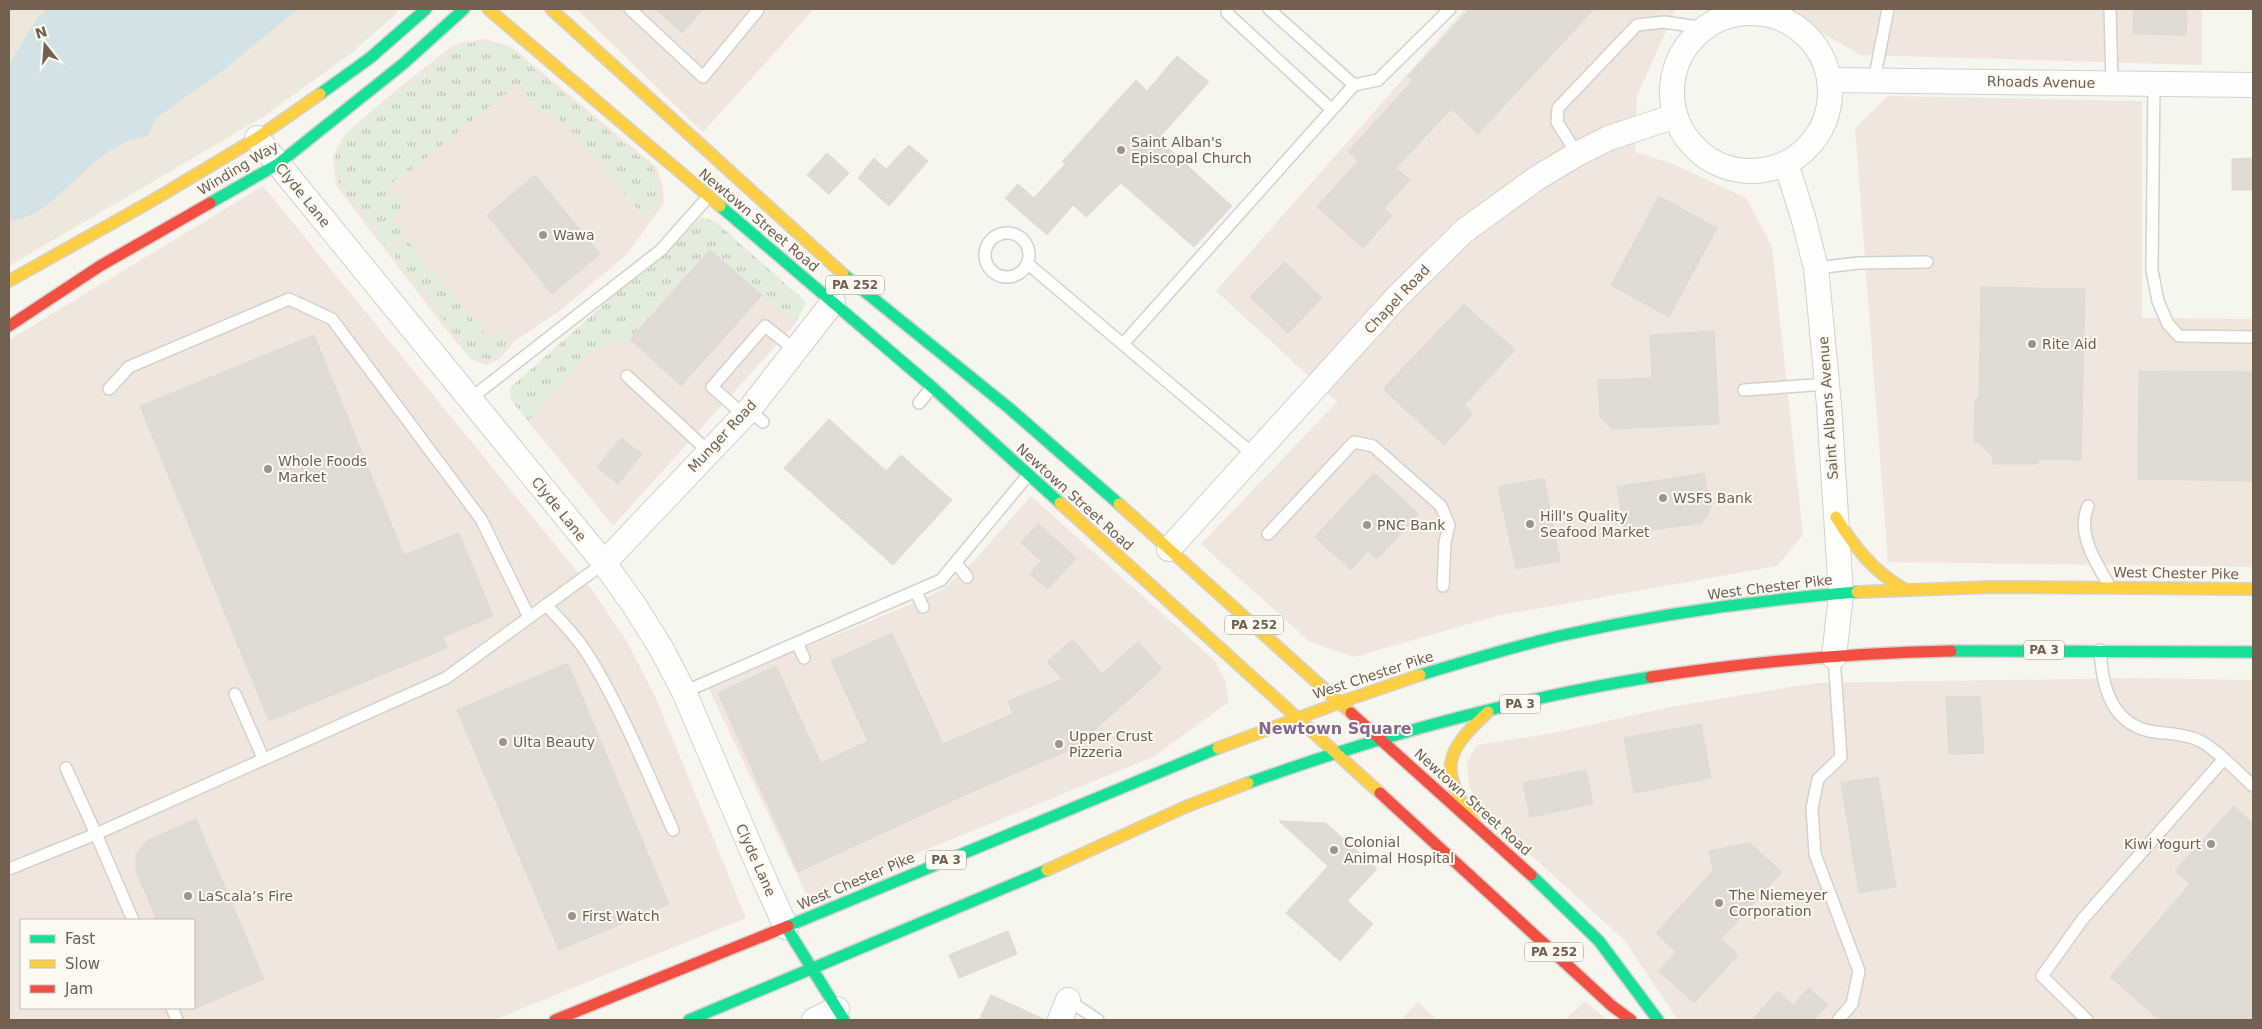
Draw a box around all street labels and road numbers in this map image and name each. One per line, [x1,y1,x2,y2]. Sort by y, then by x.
street label: Rhoads Avenue [1987,73,2095,91]
street label: Winding Way [195,138,281,198]
street label: Clyde Lane [272,160,334,230]
street label: Newtown Street Road [696,165,822,275]
street label: Chapel Road [1361,261,1433,337]
road number: PA 252 [826,276,884,294]
street label: Saint Albans Avenue [1815,336,1841,480]
street label: Munger Road [685,397,759,475]
street label: Newtown Street Road [1013,440,1137,554]
street label: Clyde Lane [528,474,590,544]
street label: West Chester Pike [2113,564,2239,582]
street label: West Chester Pike [1707,571,1833,603]
road number: PA 252 [1225,616,1283,634]
road number: PA 3 [2024,640,2064,660]
street label: West Chester Pike [1311,648,1435,702]
road number: PA 3 [1500,694,1540,714]
street label: Newtown Street Road [1411,745,1535,859]
street label: Clyde Lane [733,821,779,899]
street label: West Chester Pike [795,849,917,913]
road number: PA 3 [926,850,966,870]
road number: PA 252 [1525,942,1583,962]

